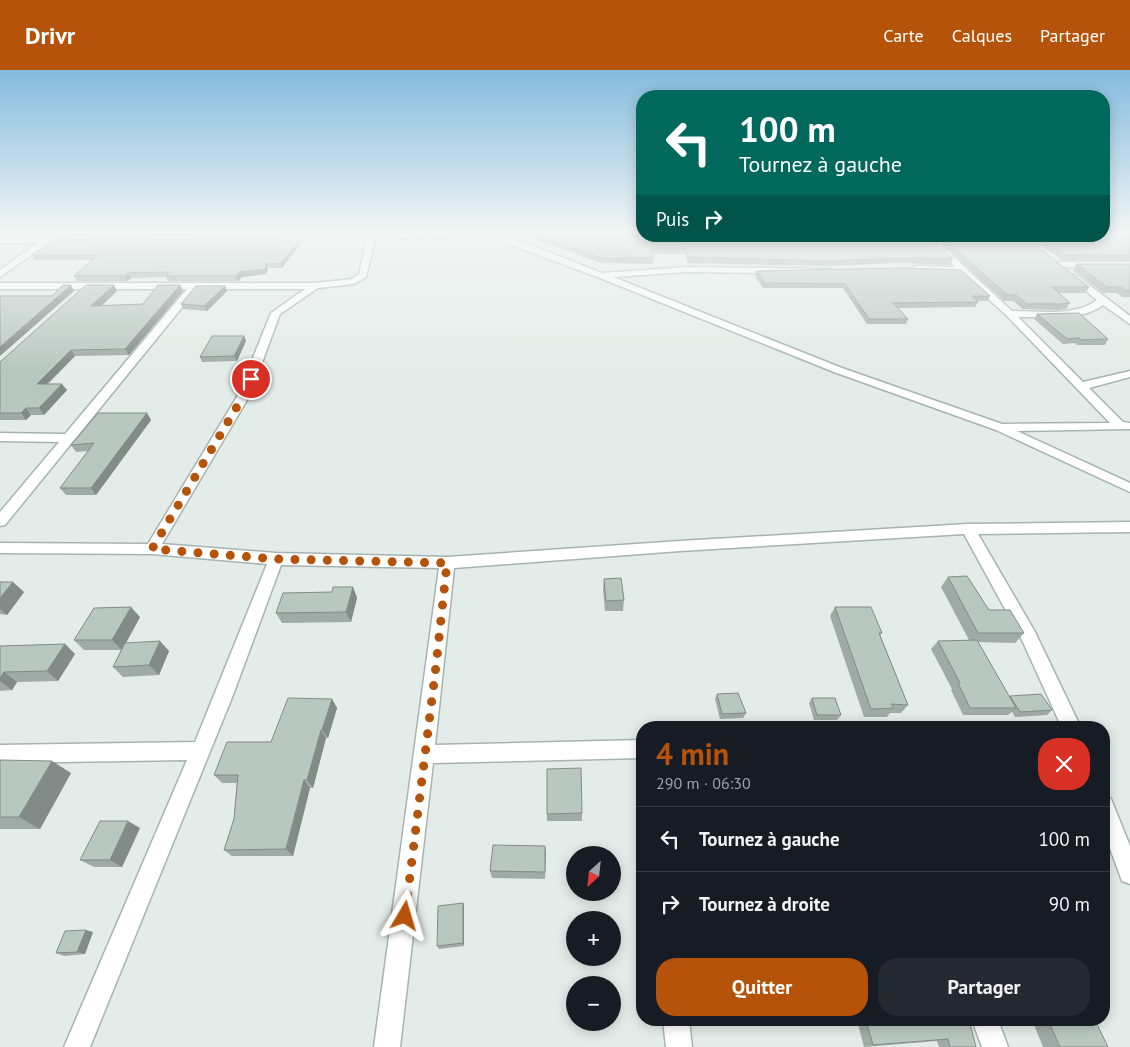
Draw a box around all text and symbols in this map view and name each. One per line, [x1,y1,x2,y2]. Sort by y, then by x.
text: Drivr [25,20,75,51]
text: Carte [883,24,924,47]
text: Calques [952,24,1012,47]
text: Partager [1040,24,1105,47]
text: 100 m [739,106,836,152]
icon: left [656,110,721,175]
text: Tournez à gauche [739,150,902,178]
icon: right [699,205,727,233]
text: Puis [656,207,689,231]
pin [230,358,272,400]
icon: arrive [237,365,265,393]
text: 4 min [656,734,729,773]
button: close [1038,738,1090,790]
text: 290 m · 06:30 [656,773,751,793]
icon: left [656,825,684,853]
text: Tournez à gauche [699,827,840,851]
text: 100 m [1038,827,1090,851]
north arrow [566,846,621,901]
map controls [566,846,621,1031]
position arrow [378,889,430,941]
icon: right [656,890,684,918]
text: Tournez à droite [699,892,830,916]
text: 90 m [1049,892,1090,916]
button: + [566,911,621,966]
button: Quitter [656,958,868,1016]
button: Partager [878,958,1090,1016]
button: − [566,976,621,1031]

